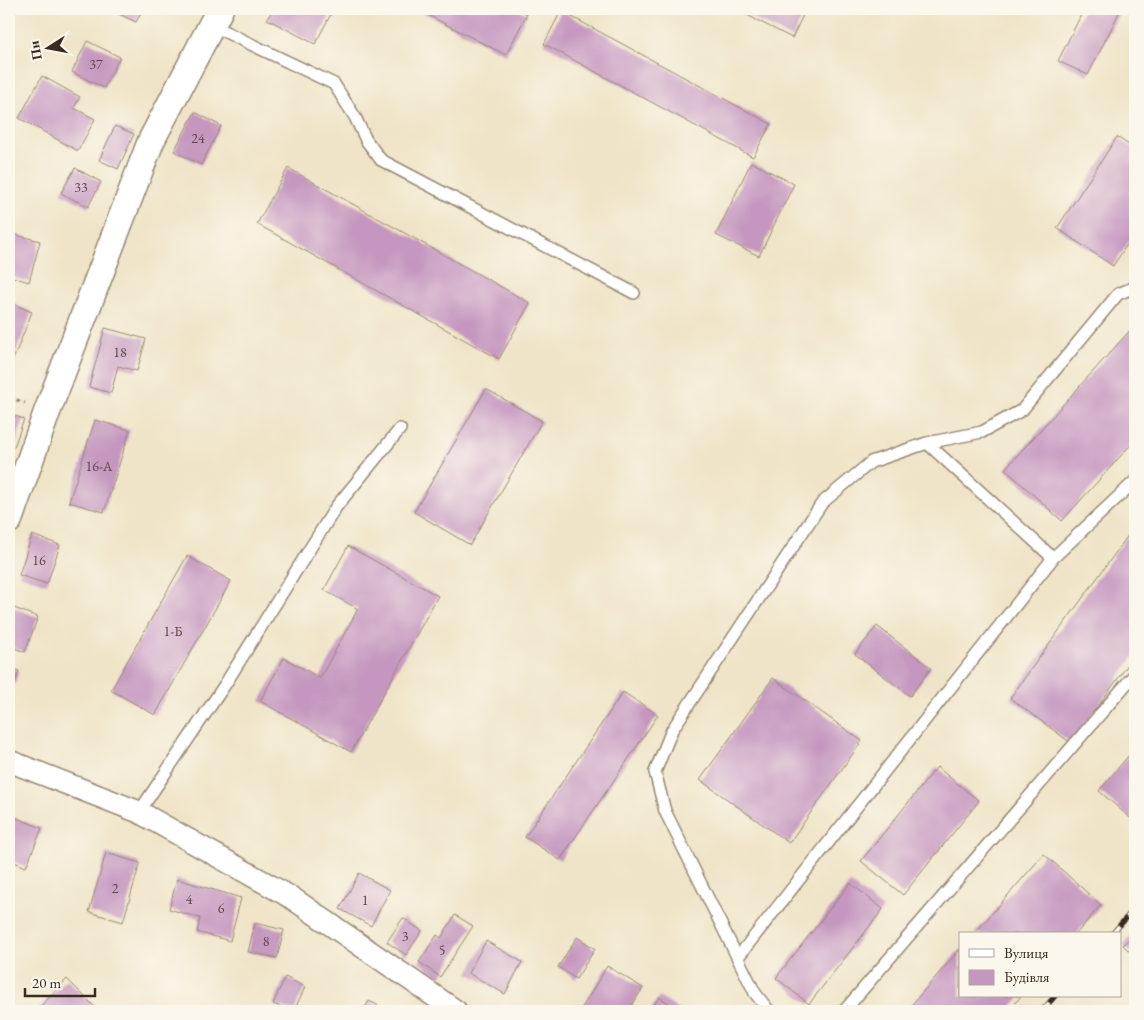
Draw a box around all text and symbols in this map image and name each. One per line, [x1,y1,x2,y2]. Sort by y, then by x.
north arrow [22,22,72,72]
text: Пн [25,39,46,62]
house number: 37 [89,55,103,73]
house number: 24 [191,129,205,147]
house number: 33 [74,178,88,196]
house number: 18 [113,343,127,361]
house number: 16-А [86,457,113,475]
house number: 16 [32,551,46,569]
house number: 1-Б [164,622,182,640]
house number: 2 [112,879,119,897]
house number: 4 [186,890,193,908]
house number: 1 [362,891,368,909]
house number: 6 [218,899,225,917]
house number: 3 [402,927,409,945]
house number: 8 [263,932,270,950]
legend [959,932,1122,998]
house number: 5 [439,941,445,959]
text: Вулиця [1004,943,1049,962]
scale bar [25,965,95,997]
text: Будівля [1004,967,1050,986]
text: 20 m [32,973,61,992]

